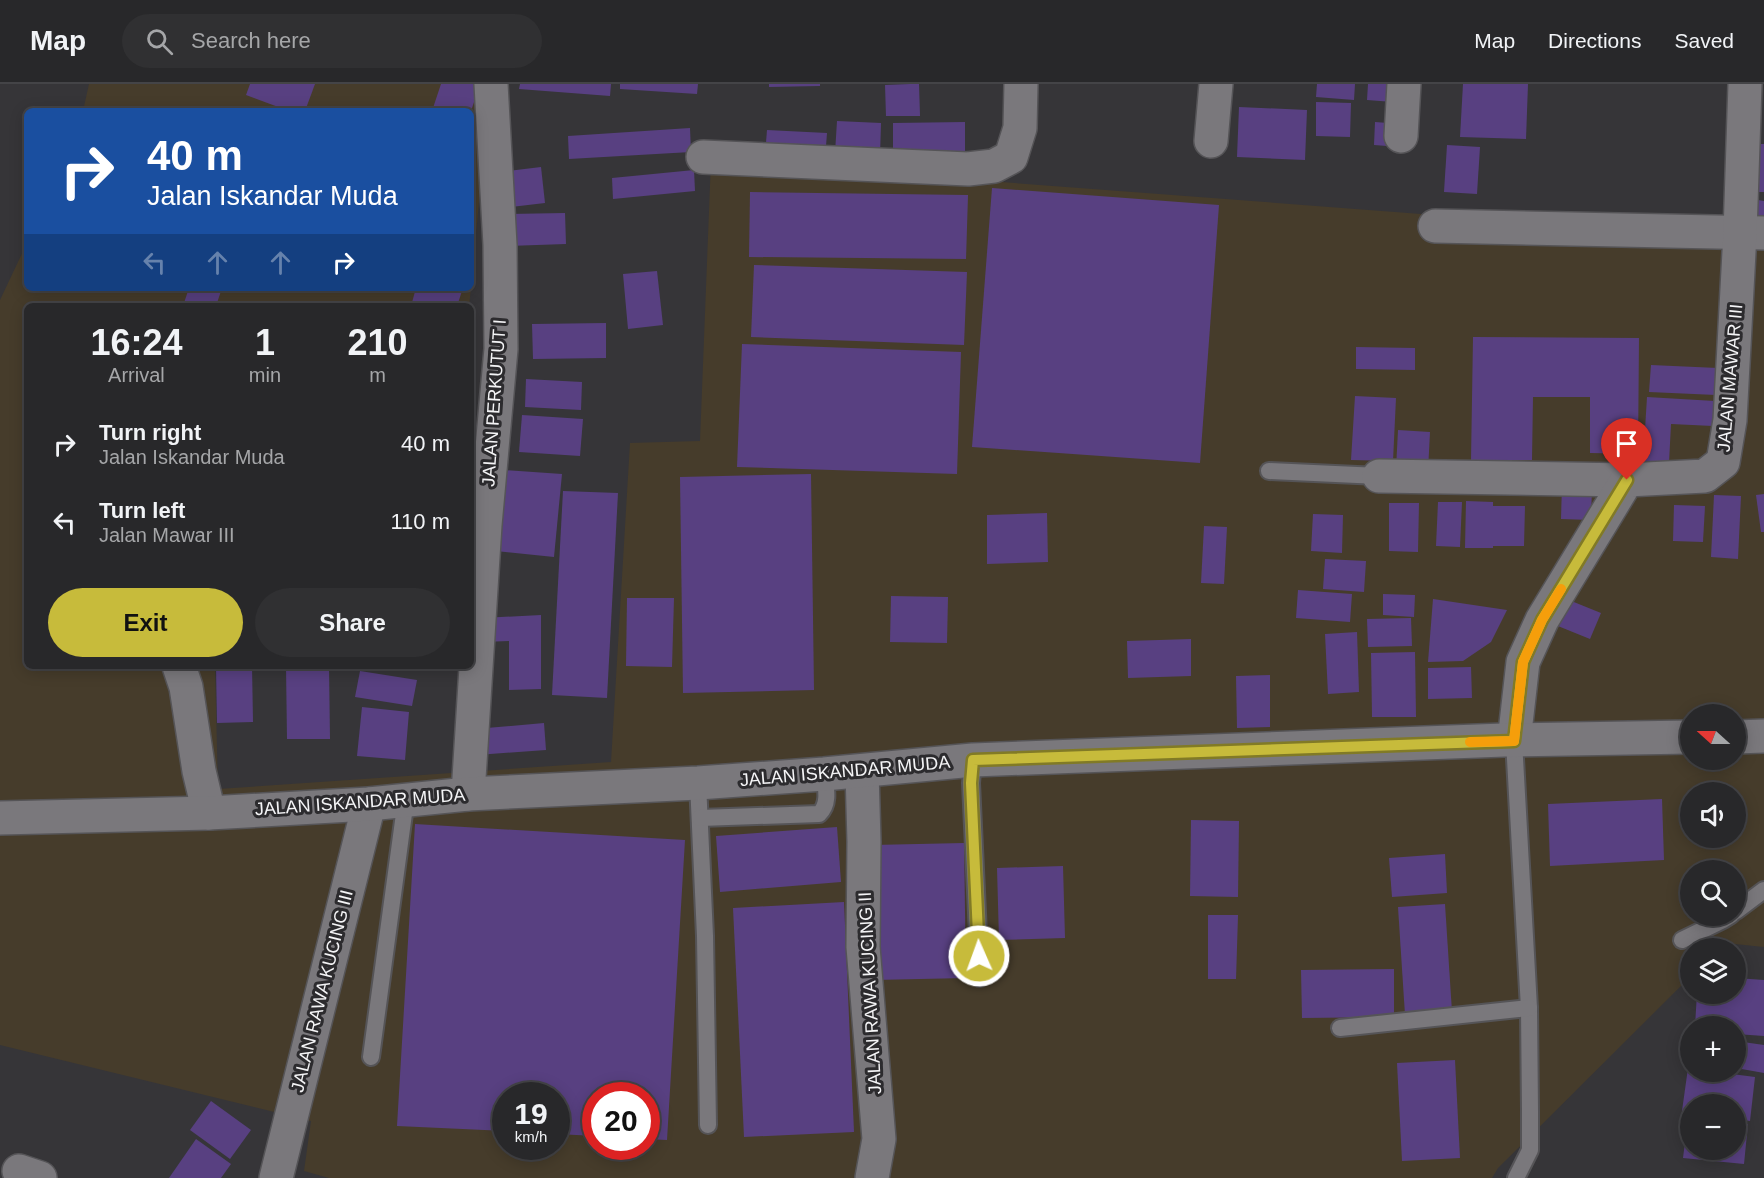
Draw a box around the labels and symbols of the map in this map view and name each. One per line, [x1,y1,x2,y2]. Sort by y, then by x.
street label: JALAN MAWAR III [1714,303,1746,453]
street label: JALAN PERKUTUT I [478,319,510,487]
pin [1601,418,1652,480]
north arrow [1680,704,1746,770]
street label: JALAN ISKANDAR MUDA [739,752,951,790]
street label: JALAN ISKANDAR MUDA [254,785,466,819]
street label: JALAN RAWA KUCING III [287,888,357,1094]
street label: JALAN RAWA KUCING II [855,891,885,1095]
position arrow [947,924,1011,988]
speed limit sign: 20 [582,1082,660,1160]

